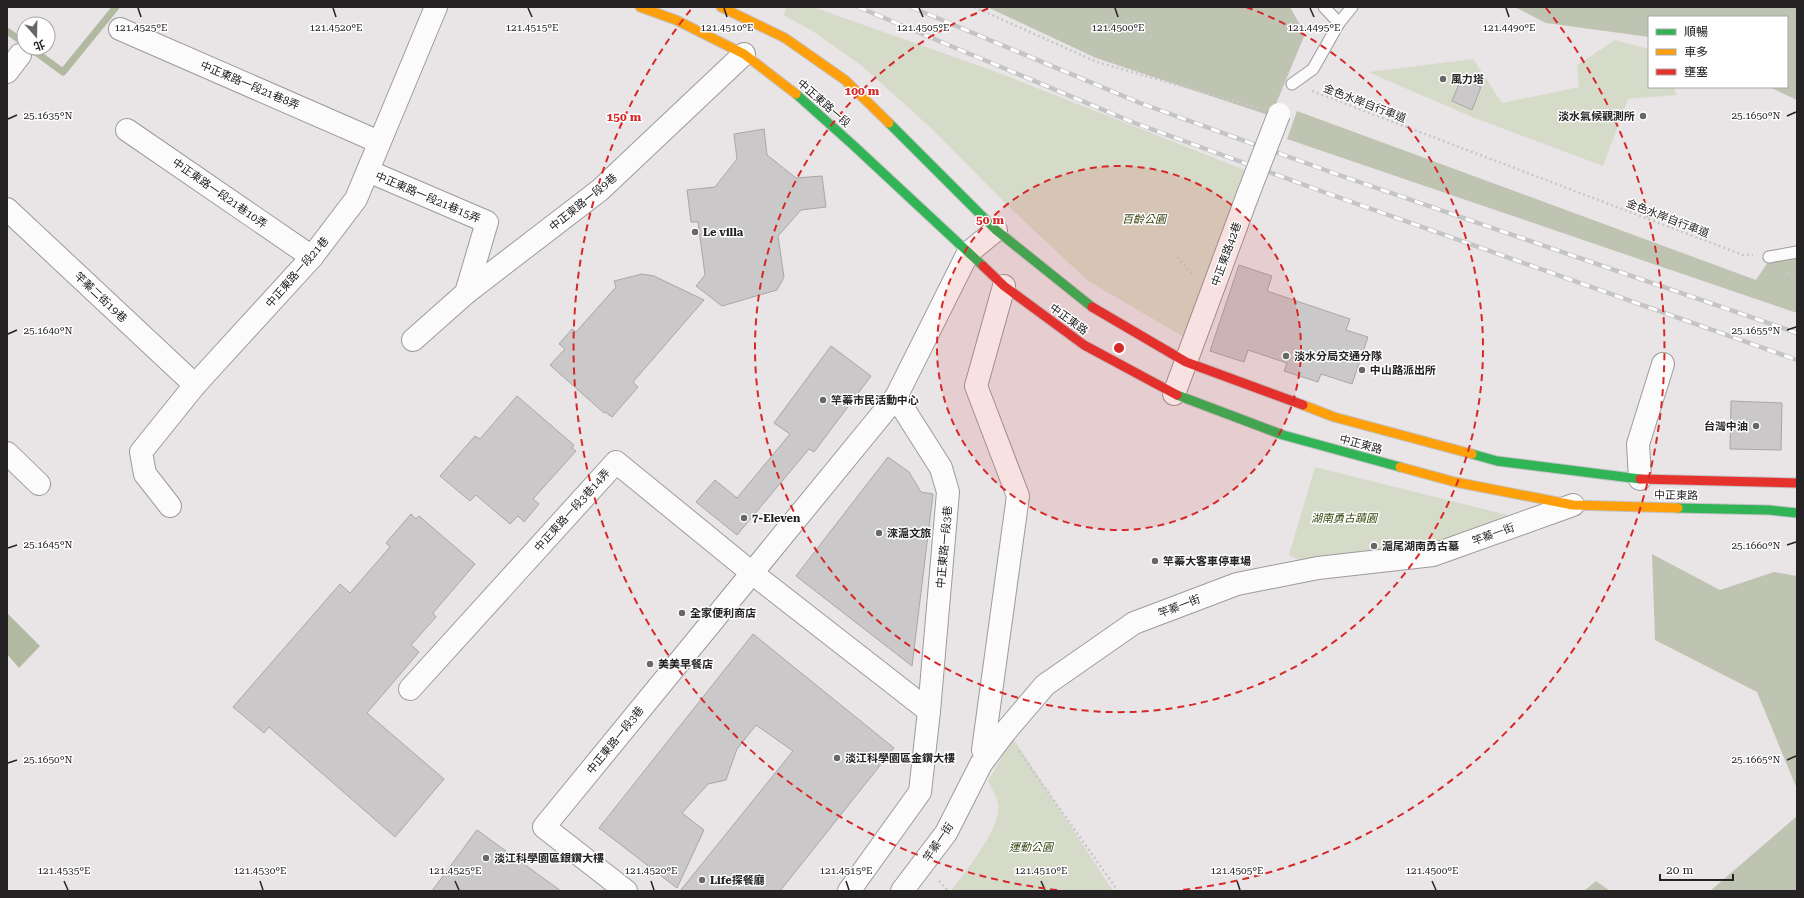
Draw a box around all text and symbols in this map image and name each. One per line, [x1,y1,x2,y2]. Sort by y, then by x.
north arrow [16,16,56,56]
legend [1648,16,1788,88]
text: 121.4525°E [114,22,168,33]
text: 121.4520°E [309,22,363,33]
text: 121.4515°E [505,22,559,33]
text: 121.4510°E [700,22,754,33]
text: 121.4505°E [896,22,950,33]
text: 121.4500°E [1091,22,1145,33]
text: 121.4495°E [1287,22,1341,33]
text: 121.4490°E [1482,22,1536,33]
text: 順暢 [1684,25,1708,39]
text: 北 [32,37,47,53]
text: 車多 [1684,45,1708,59]
street label: 中正東路一段21巷8弄 [198,59,301,112]
text: 壅塞 [1684,65,1708,79]
place label: 風力塔 [1451,73,1484,86]
marker: 風力塔 [1438,74,1448,84]
street label: 中正東路一段 [795,77,853,130]
street label: 金色水岸自行車道 [1321,82,1408,125]
text: 100 m [845,84,880,98]
text: 25.1635°N [23,110,73,121]
text: 150 m [607,110,642,124]
place label: 淡水氣候觀測所 [1558,110,1635,123]
text: 25.1650°N [1731,110,1781,121]
marker: 淡水氣候觀測所 [1638,111,1648,121]
street label: 中正東路一段21巷10弄 [170,156,270,231]
street label: 中正東路一段21巷15弄 [373,169,482,225]
street label: 中正東路一段9巷 [547,171,620,234]
street label: 金色水岸自行車道 [1624,197,1711,240]
text: 50 m [976,213,1004,227]
park label: 百齡公園 [1122,213,1168,226]
street label: 中正東路42巷 [1209,220,1244,288]
place label: Le villa [703,226,744,239]
marker: Le villa [690,227,700,237]
street label: 中正東路一段21巷 [263,234,332,310]
street label: 竿蓁二街19巷 [72,270,130,325]
street label: 中正東路 [1047,301,1090,338]
text: 25.1640°N [23,325,73,336]
text: 25.1655°N [1731,325,1781,336]
centre of rings [1112,341,1126,355]
place label: 淡水分局交通分隊 [1294,350,1382,363]
marker: 淡水分局交通分隊 [1281,351,1291,361]
place label: 中山路派出所 [1370,364,1436,377]
marker: 中山路派出所 [1357,365,1367,375]
place label: 竿蓁市民活動中心 [831,394,919,407]
marker: 竿蓁市民活動中心 [818,395,828,405]
place label: 台灣中油 [1704,420,1748,433]
marker: 台灣中油 [1751,421,1761,431]
street label: 中正東路 [1338,433,1384,456]
street label: 中正東路一段3巷14弄 [532,466,613,554]
street label: 中正東路 [1654,489,1698,502]
street label: 中正東路一段3巷 [934,505,955,589]
place label: 7-Eleven [752,512,801,525]
park label: 湖南勇古蹟園 [1311,512,1379,525]
marker: 7-Eleven [739,513,749,523]
street label: 竿蓁一街 [1470,521,1516,548]
place label: 淶滬文旅 [887,527,931,540]
marker: 淶滬文旅 [874,528,884,538]
text: 25.1645°N [23,539,73,550]
place label: 滬尾湖南勇古墓 [1382,540,1459,553]
text: 25.1660°N [1731,540,1781,551]
marker: 滬尾湖南勇古墓 [1369,541,1379,551]
place label: 竿蓁大客車停車場 [1163,555,1251,568]
marker: 竿蓁大客車停車場 [1150,556,1160,566]
street label: 竿蓁一街 [1156,593,1202,620]
place label: 全家便利商店 [690,607,756,620]
marker: 全家便利商店 [677,608,687,618]
place label: 美美早餐店 [658,658,713,671]
marker: 美美早餐店 [645,659,655,669]
street label: 中正東路一段3巷 [584,704,647,777]
place label: 淡江科學園區金鑽大樓 [845,752,955,765]
marker: 淡江科學園區金鑽大樓 [832,753,842,763]
text: 25.1650°N [23,754,73,765]
text: 25.1665°N [1731,754,1781,765]
street label: 竿蓁一街 [921,820,956,864]
park label: 運動公園 [1009,841,1055,854]
place label: 淡江科學園區銀鑽大樓 [494,852,604,865]
marker: 淡江科學園區銀鑽大樓 [481,853,491,863]
scale bar [1660,856,1733,882]
text: 20 m [1666,863,1693,877]
text: 121.4535°E [37,865,91,876]
text: 121.4530°E [233,865,287,876]
text: 121.4525°E [428,865,482,876]
text: 121.4520°E [624,865,678,876]
text: 121.4515°E [819,865,873,876]
text: 121.4510°E [1014,865,1068,876]
text: 121.4505°E [1210,865,1264,876]
text: 121.4500°E [1405,865,1459,876]
place label: Life探餐廳 [710,874,765,887]
marker: Life探餐廳 [697,875,707,885]

